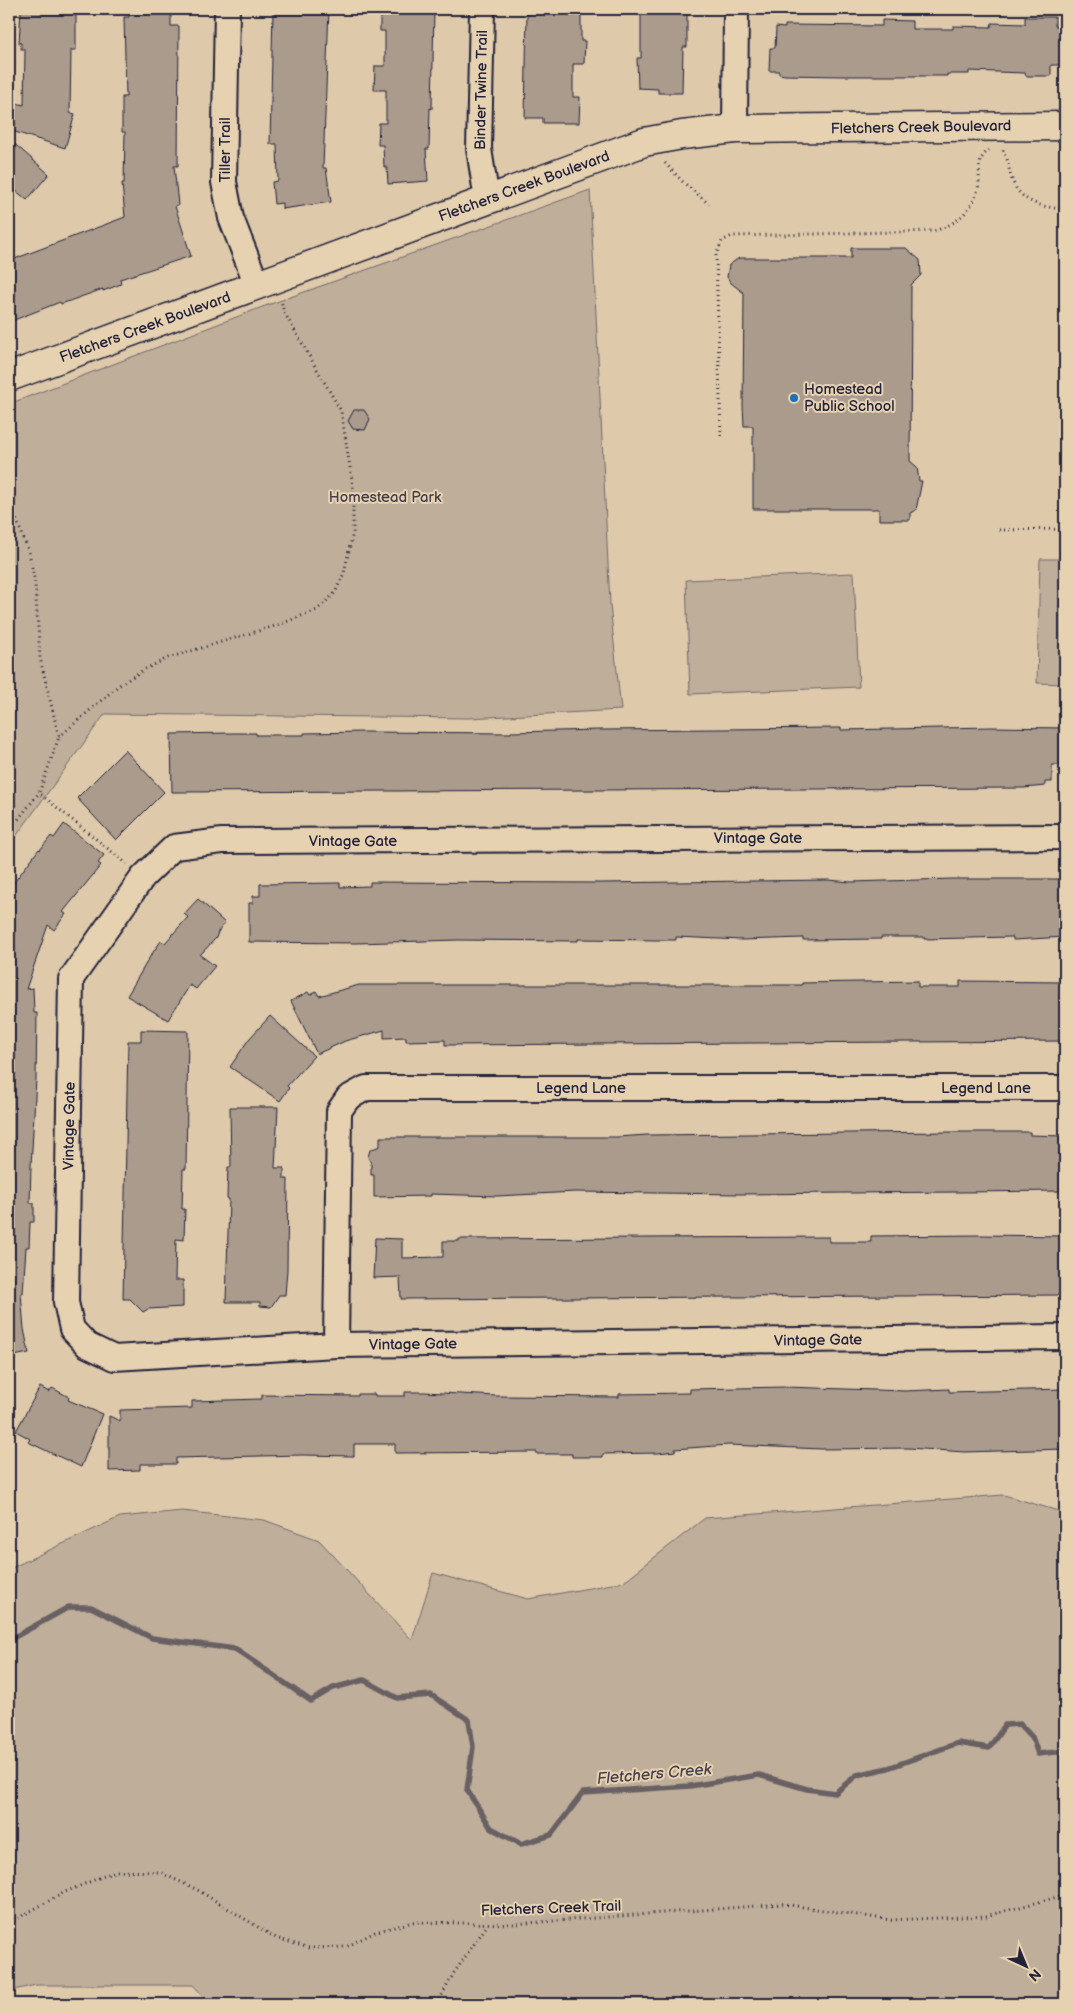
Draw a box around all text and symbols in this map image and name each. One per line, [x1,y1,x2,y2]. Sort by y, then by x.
street label: Binder Twine Trail [471,30,492,150]
street label: Fletchers Creek Boulevard [831,116,1011,139]
street label: Tiller Trail [216,117,235,183]
street label: Fletchers Creek Boulevard [436,147,612,226]
street label: Fletchers Creek Boulevard [57,288,233,367]
place label: Homestead Public School [804,380,895,416]
marker: Homestead Public School [788,392,800,404]
park label: Homestead Park [329,488,442,507]
street label: Vintage Gate [714,829,802,848]
street label: Vintage Gate [309,832,397,851]
street label: Legend Lane [536,1079,626,1098]
street label: Legend Lane [941,1079,1031,1098]
street label: Vintage Gate [59,1082,80,1170]
street label: Vintage Gate [774,1330,862,1351]
street label: Vintage Gate [369,1334,457,1355]
water label: Fletchers Creek [596,1760,713,1789]
street label: Fletchers Creek Trail [480,1897,622,1920]
north arrow [1002,1940,1052,1990]
text: N [1025,1965,1044,1985]

